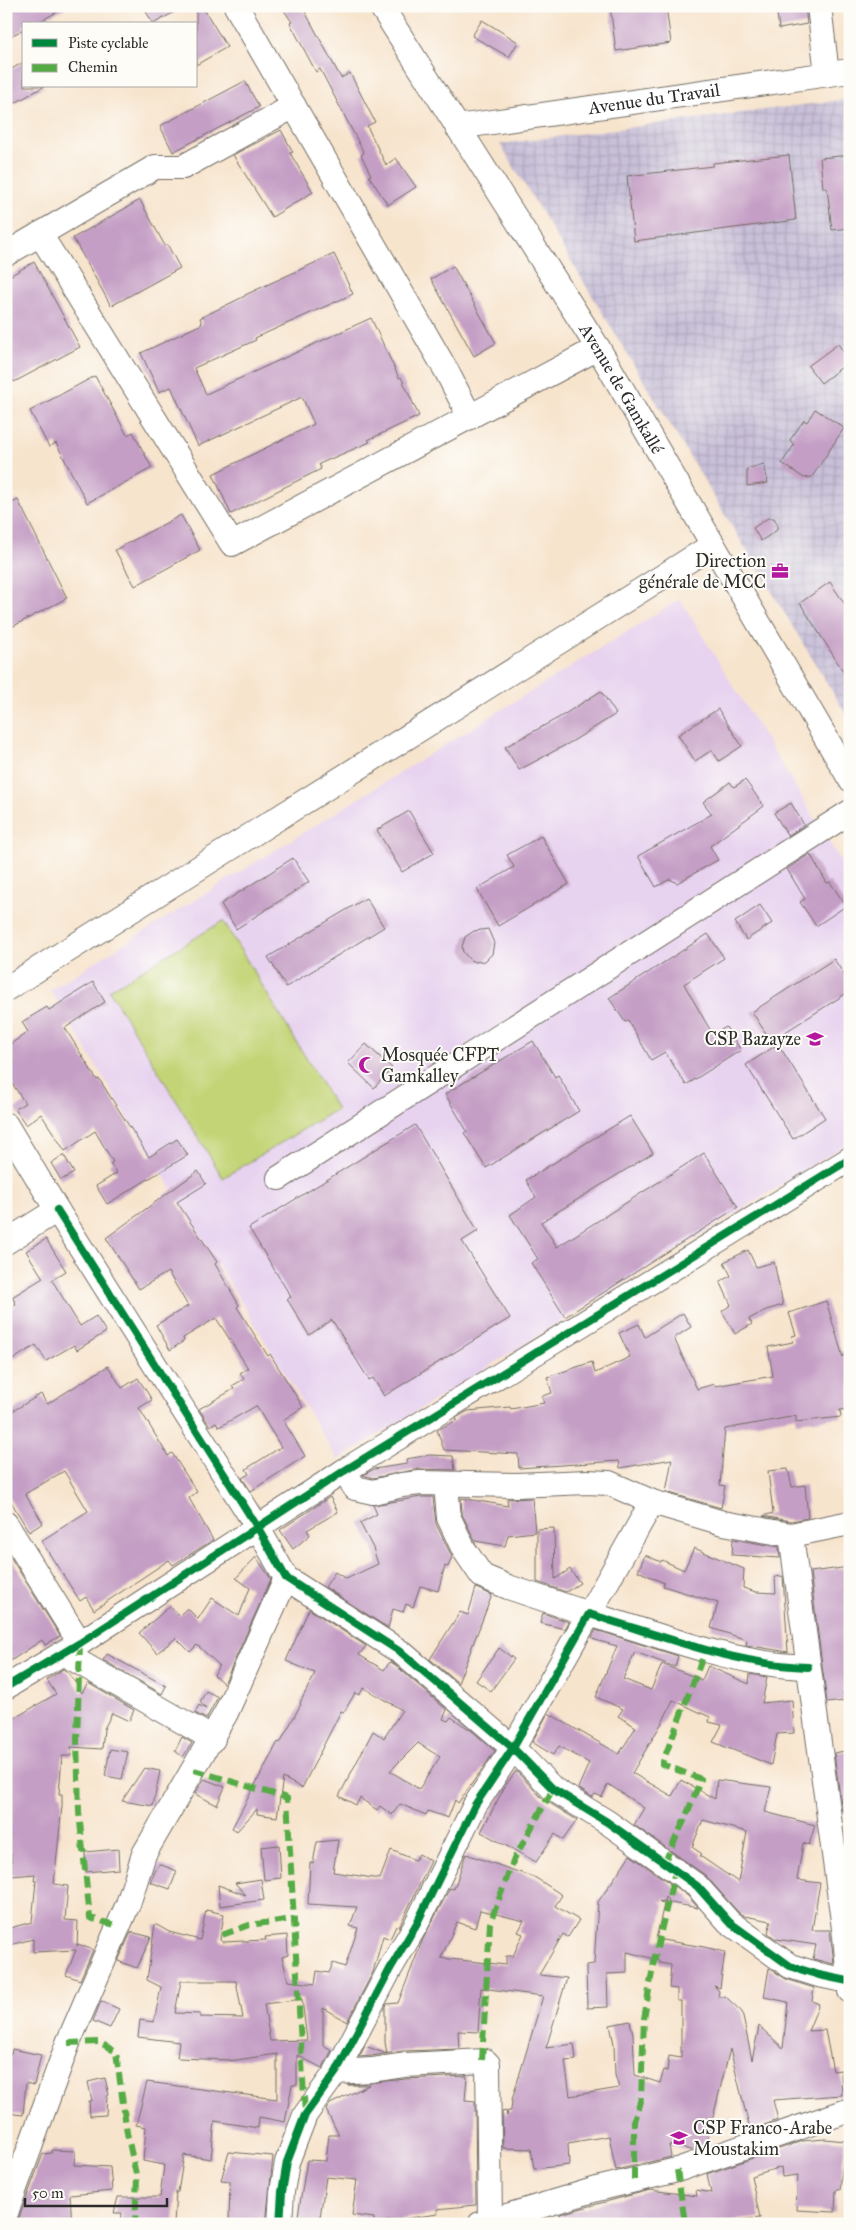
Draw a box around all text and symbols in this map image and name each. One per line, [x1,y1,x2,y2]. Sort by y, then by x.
legend [22,22,198,88]
text: Piste cyclable [68,34,148,52]
text: Chemin [68,58,118,76]
street label: Avenue du Travail [586,79,721,119]
street label: Avenue de Gamkallé [574,319,669,458]
place label: Direction générale de MCC [639,550,766,594]
office icon: Direction générale de MCC [770,561,790,581]
place label: CSP Bazayze [705,1028,801,1050]
school or university icon: CSP Bazayze [805,1029,825,1049]
place label: Mosquée CFPT Gamkalley [381,1044,499,1087]
mosque icon: Mosquée CFPT Gamkalley [357,1055,377,1075]
place label: CSP Franco-Arabe Moustakim [693,2117,832,2160]
school or university icon: CSP Franco-Arabe Moustakim [669,2128,689,2148]
scale bar [25,2175,168,2207]
text: 50 m [32,2184,64,2202]

